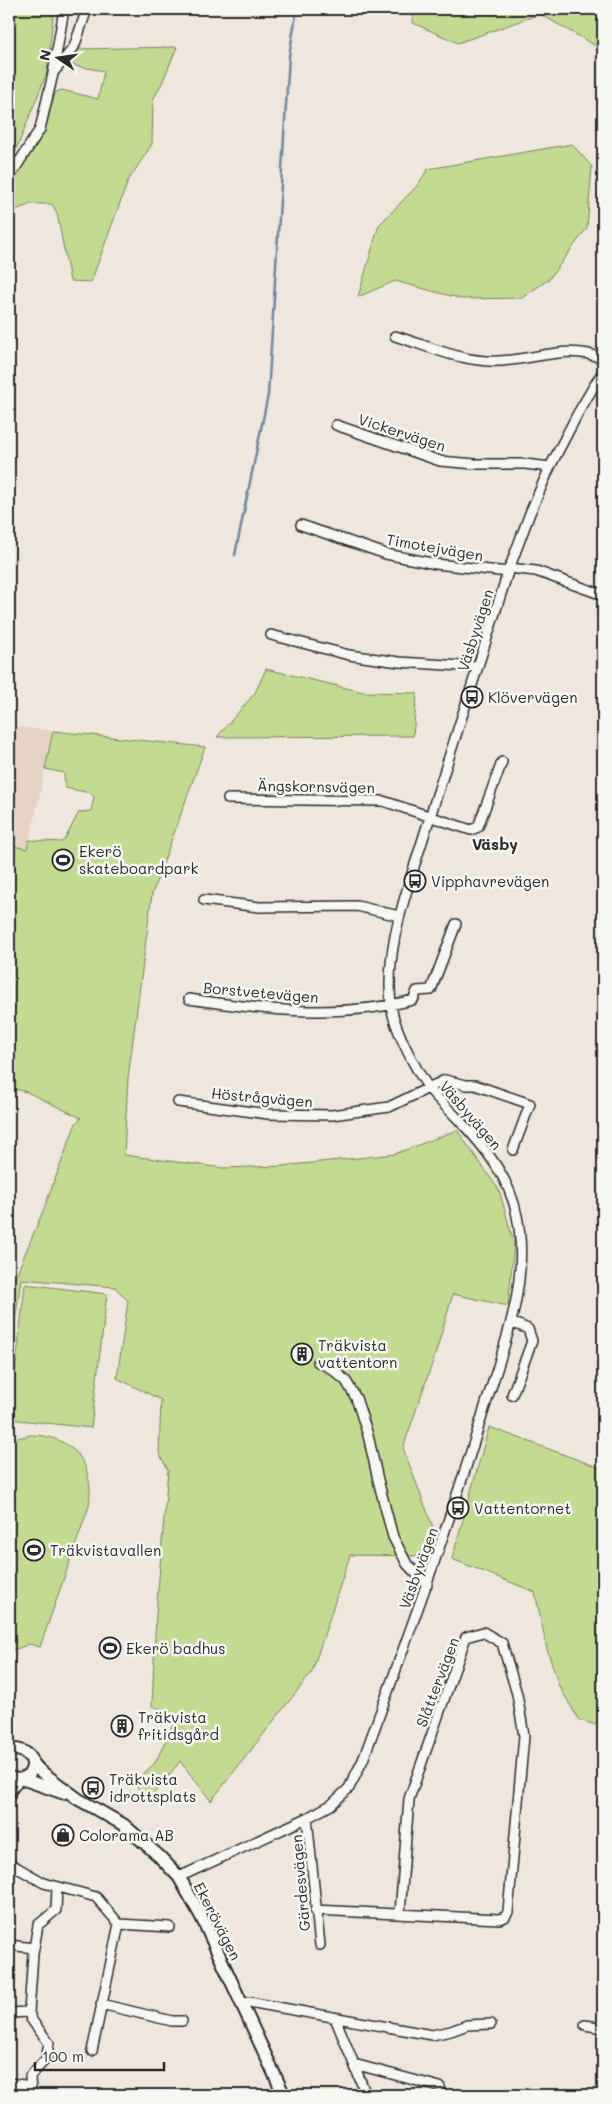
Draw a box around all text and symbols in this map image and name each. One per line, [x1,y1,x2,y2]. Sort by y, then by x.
north arrow [32,32,82,82]
text: N [34,48,55,62]
street label: Vickervägen [356,408,448,456]
street label: Timotejvägen [385,529,485,565]
street label: Väsbyvägen [452,586,498,674]
bus stop icon: Klövervägen [460,685,484,709]
place label: Klövervägen [488,687,578,707]
street label: Ängskornsvägen [257,775,375,797]
district label: Väsby [472,833,518,854]
place label: Ekerö skateboardpark [79,841,198,878]
sports icon: Ekerö skateboardpark [51,848,75,872]
bus stop icon: Vipphavrevägen [403,869,427,893]
place label: Vipphavrevägen [431,871,549,891]
street label: Borstvetevägen [202,977,320,1007]
street label: Väsbyvägen [435,1076,507,1154]
street label: Höstrågvägen [210,1083,314,1111]
place label: Träkvista vattentorn [318,1335,397,1372]
building icon: Träkvista vattentorn [290,1342,314,1366]
bus stop icon: Vattentornet [446,1496,470,1520]
place label: Vattentornet [474,1498,571,1518]
street label: Väsbyvägen [394,1524,442,1612]
sports icon: Träkvistavallen [22,1538,46,1562]
place label: Träkvistavallen [50,1540,161,1560]
street label: Slåttervägen [411,1634,463,1730]
sports icon: Ekerö badhus [98,1636,122,1660]
place label: Ekerö badhus [126,1638,225,1658]
place label: Träkvista fritidsgård [138,1707,219,1744]
building icon: Träkvista fritidsgård [110,1714,134,1738]
place label: Träkvista idrottsplats [109,1769,196,1806]
bus stop icon: Träkvista idrottsplats [81,1776,105,1800]
shop icon: Colorama AB [51,1823,75,1847]
place label: Colorama AB [79,1825,174,1845]
street label: Gärdesvägen [286,1834,314,1932]
street label: Ekerövägen [190,1878,246,1964]
scale bar [35,2039,164,2071]
text: 100 m [42,2046,84,2066]

